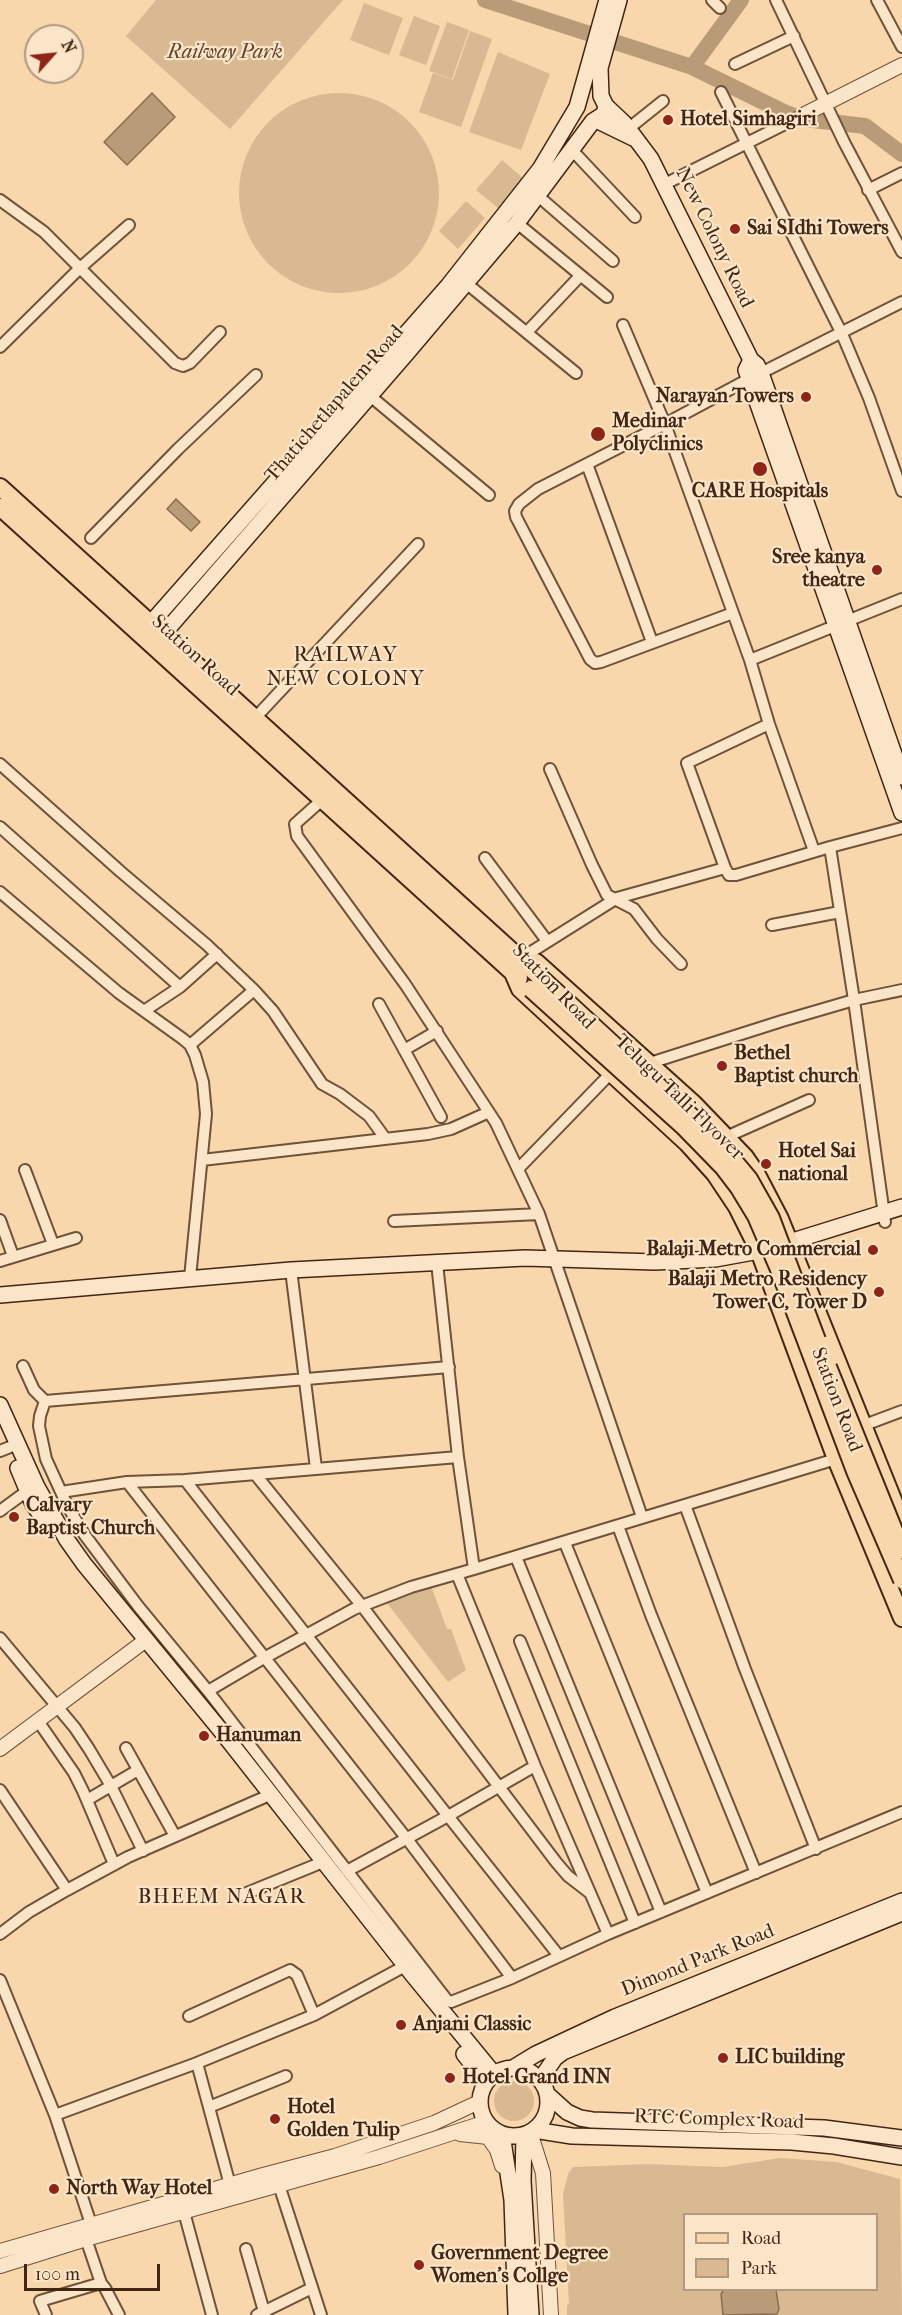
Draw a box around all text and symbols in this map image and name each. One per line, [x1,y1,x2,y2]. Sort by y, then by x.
north arrow [24,24,84,84]
text: N [57,37,80,56]
park label: Railway Park [167,41,283,65]
place label: Hotel Simhagiri [680,108,817,132]
marker: Hotel Simhagiri [661,113,675,127]
street label: New Colony Road [670,164,758,312]
place label: Sai SIdhi Towers [747,217,889,241]
marker: Sai SIdhi Towers [728,222,742,236]
street label: Thatichetlapalem Road [260,321,410,487]
place label: Narayan Towers [655,385,794,409]
marker: Narayan Towers [799,390,813,404]
place label: Medinar Polyclinics [612,410,703,457]
marker: Medinar Polyclinics [589,425,607,443]
marker: CARE Hospitals [751,460,769,478]
place label: CARE Hospitals [692,480,828,504]
place label: Sree kanya theatre [772,546,865,593]
marker: Sree kanya theatre [870,563,884,577]
street label: Station Road [146,610,244,702]
district label: RAILWAY NEW COLONY [267,643,425,693]
street label: Station Road [506,939,600,1035]
street label: Telugu Talli Flyover [609,1030,749,1166]
place label: Bethel Baptist church [734,1042,858,1089]
marker: Bethel Baptist church [715,1059,729,1073]
place label: Hotel Sai national [778,1140,856,1187]
marker: Hotel Sai national [759,1157,773,1171]
place label: Balaji Metro Commercial [646,1238,861,1262]
marker: Balaji Metro Commercial [866,1243,880,1257]
place label: Balaji Metro Residency Tower C, Tower D [668,1268,867,1315]
marker: Balaji Metro Residency Tower C, Tower D [872,1285,886,1299]
street label: Station Road [805,1344,867,1456]
place label: Calvary Baptist Church [26,1494,155,1541]
marker: Calvary Baptist Church [7,1510,21,1524]
place label: Hanuman [216,1724,301,1748]
marker: Hanuman [197,1729,211,1743]
district label: BHEEM NAGAR [138,1885,306,1911]
street label: Dimond Park Road [618,1919,778,2003]
place label: Anjani Classic [413,2013,531,2037]
marker: Anjani Classic [394,2018,408,2032]
place label: LIC building [735,2046,844,2070]
marker: LIC building [716,2051,730,2065]
place label: Hotel Grand INN [462,2066,611,2090]
marker: Hotel Grand INN [443,2071,457,2085]
place label: Hotel Golden Tulip [287,2096,400,2143]
street label: RTC Complex Road [634,2105,804,2135]
marker: Hotel Golden Tulip [268,2112,282,2126]
place label: North Way Hotel [66,2177,212,2201]
marker: North Way Hotel [47,2182,61,2196]
legend [683,2213,878,2291]
text: Road [741,2228,781,2249]
place label: Government Degree Women's Collge [431,2242,608,2289]
scale bar [27,2252,164,2290]
marker: Government Degree Women's Collge [412,2258,426,2272]
text: Park [741,2258,777,2279]
text: 100 m [35,2264,80,2285]

